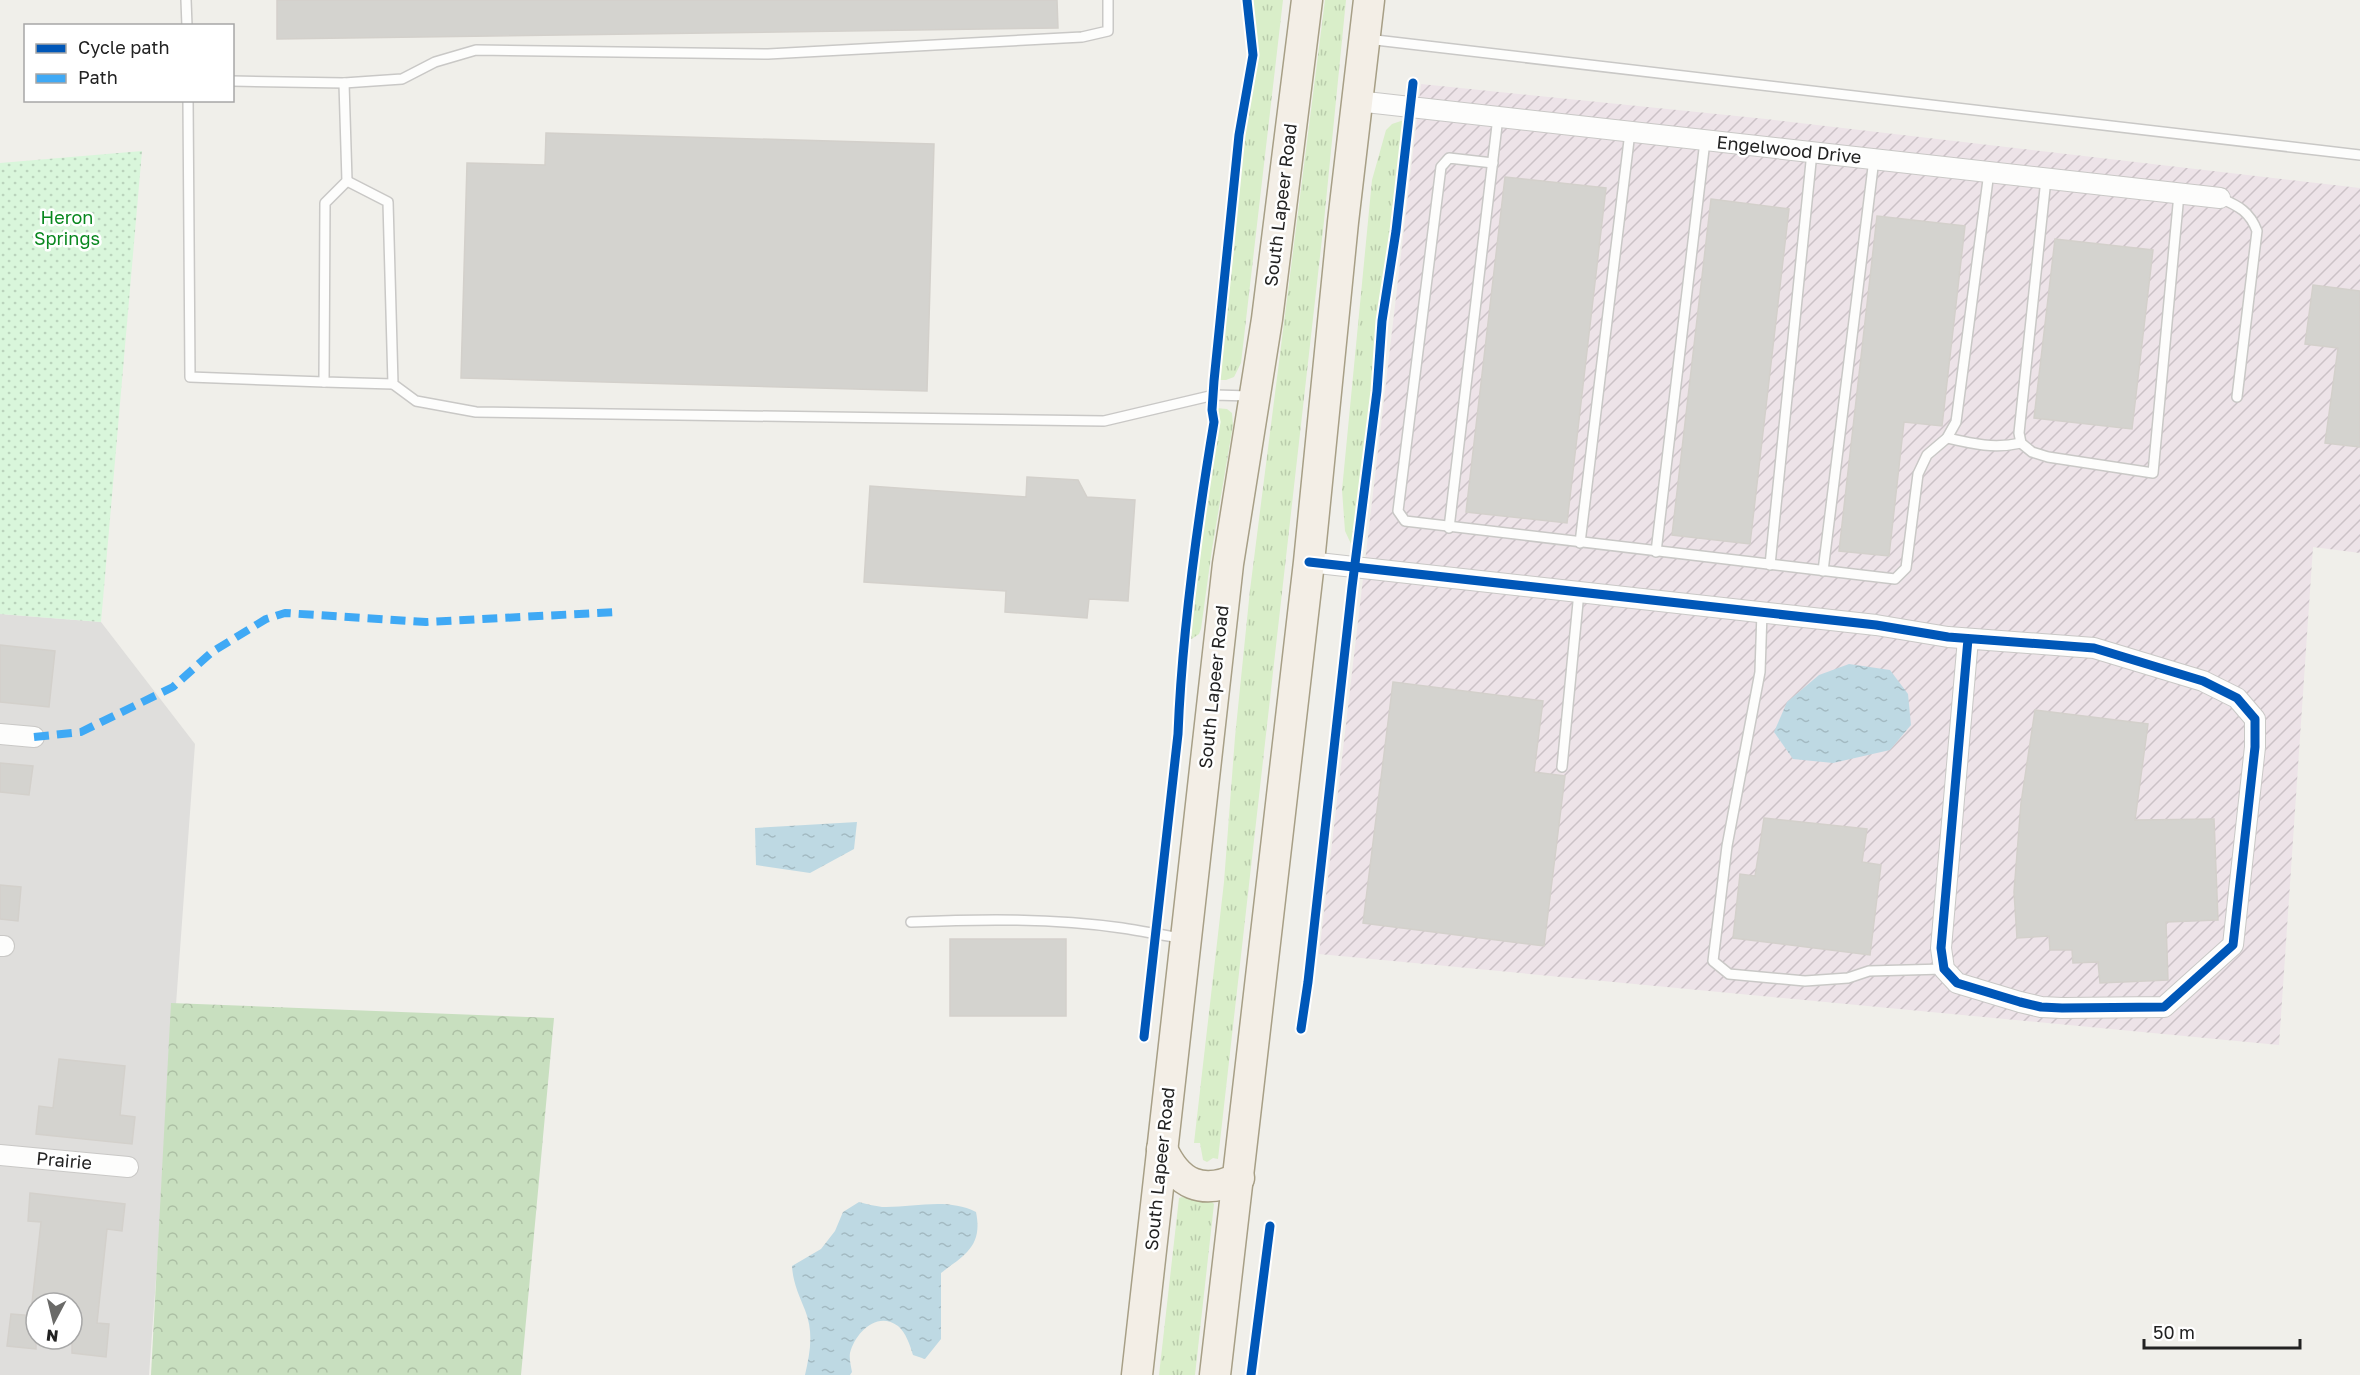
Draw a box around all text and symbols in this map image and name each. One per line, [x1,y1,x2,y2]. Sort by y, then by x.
legend [24,24,234,102]
text: Cycle path [78,36,170,58]
text: Path [78,66,118,88]
street label: South Lapeer Road [1259,122,1301,288]
street label: Engelwood Drive [1716,130,1863,168]
park label: Heron Springs [34,206,100,249]
street label: South Lapeer Road [1193,604,1233,770]
street label: South Lapeer Road [1139,1086,1179,1252]
street label: Prairie [35,1147,93,1173]
north arrow [24,1291,84,1351]
scale bar [2144,1312,2300,1350]
text: 50 m [2153,1321,2195,1343]
text: N [45,1325,59,1347]

